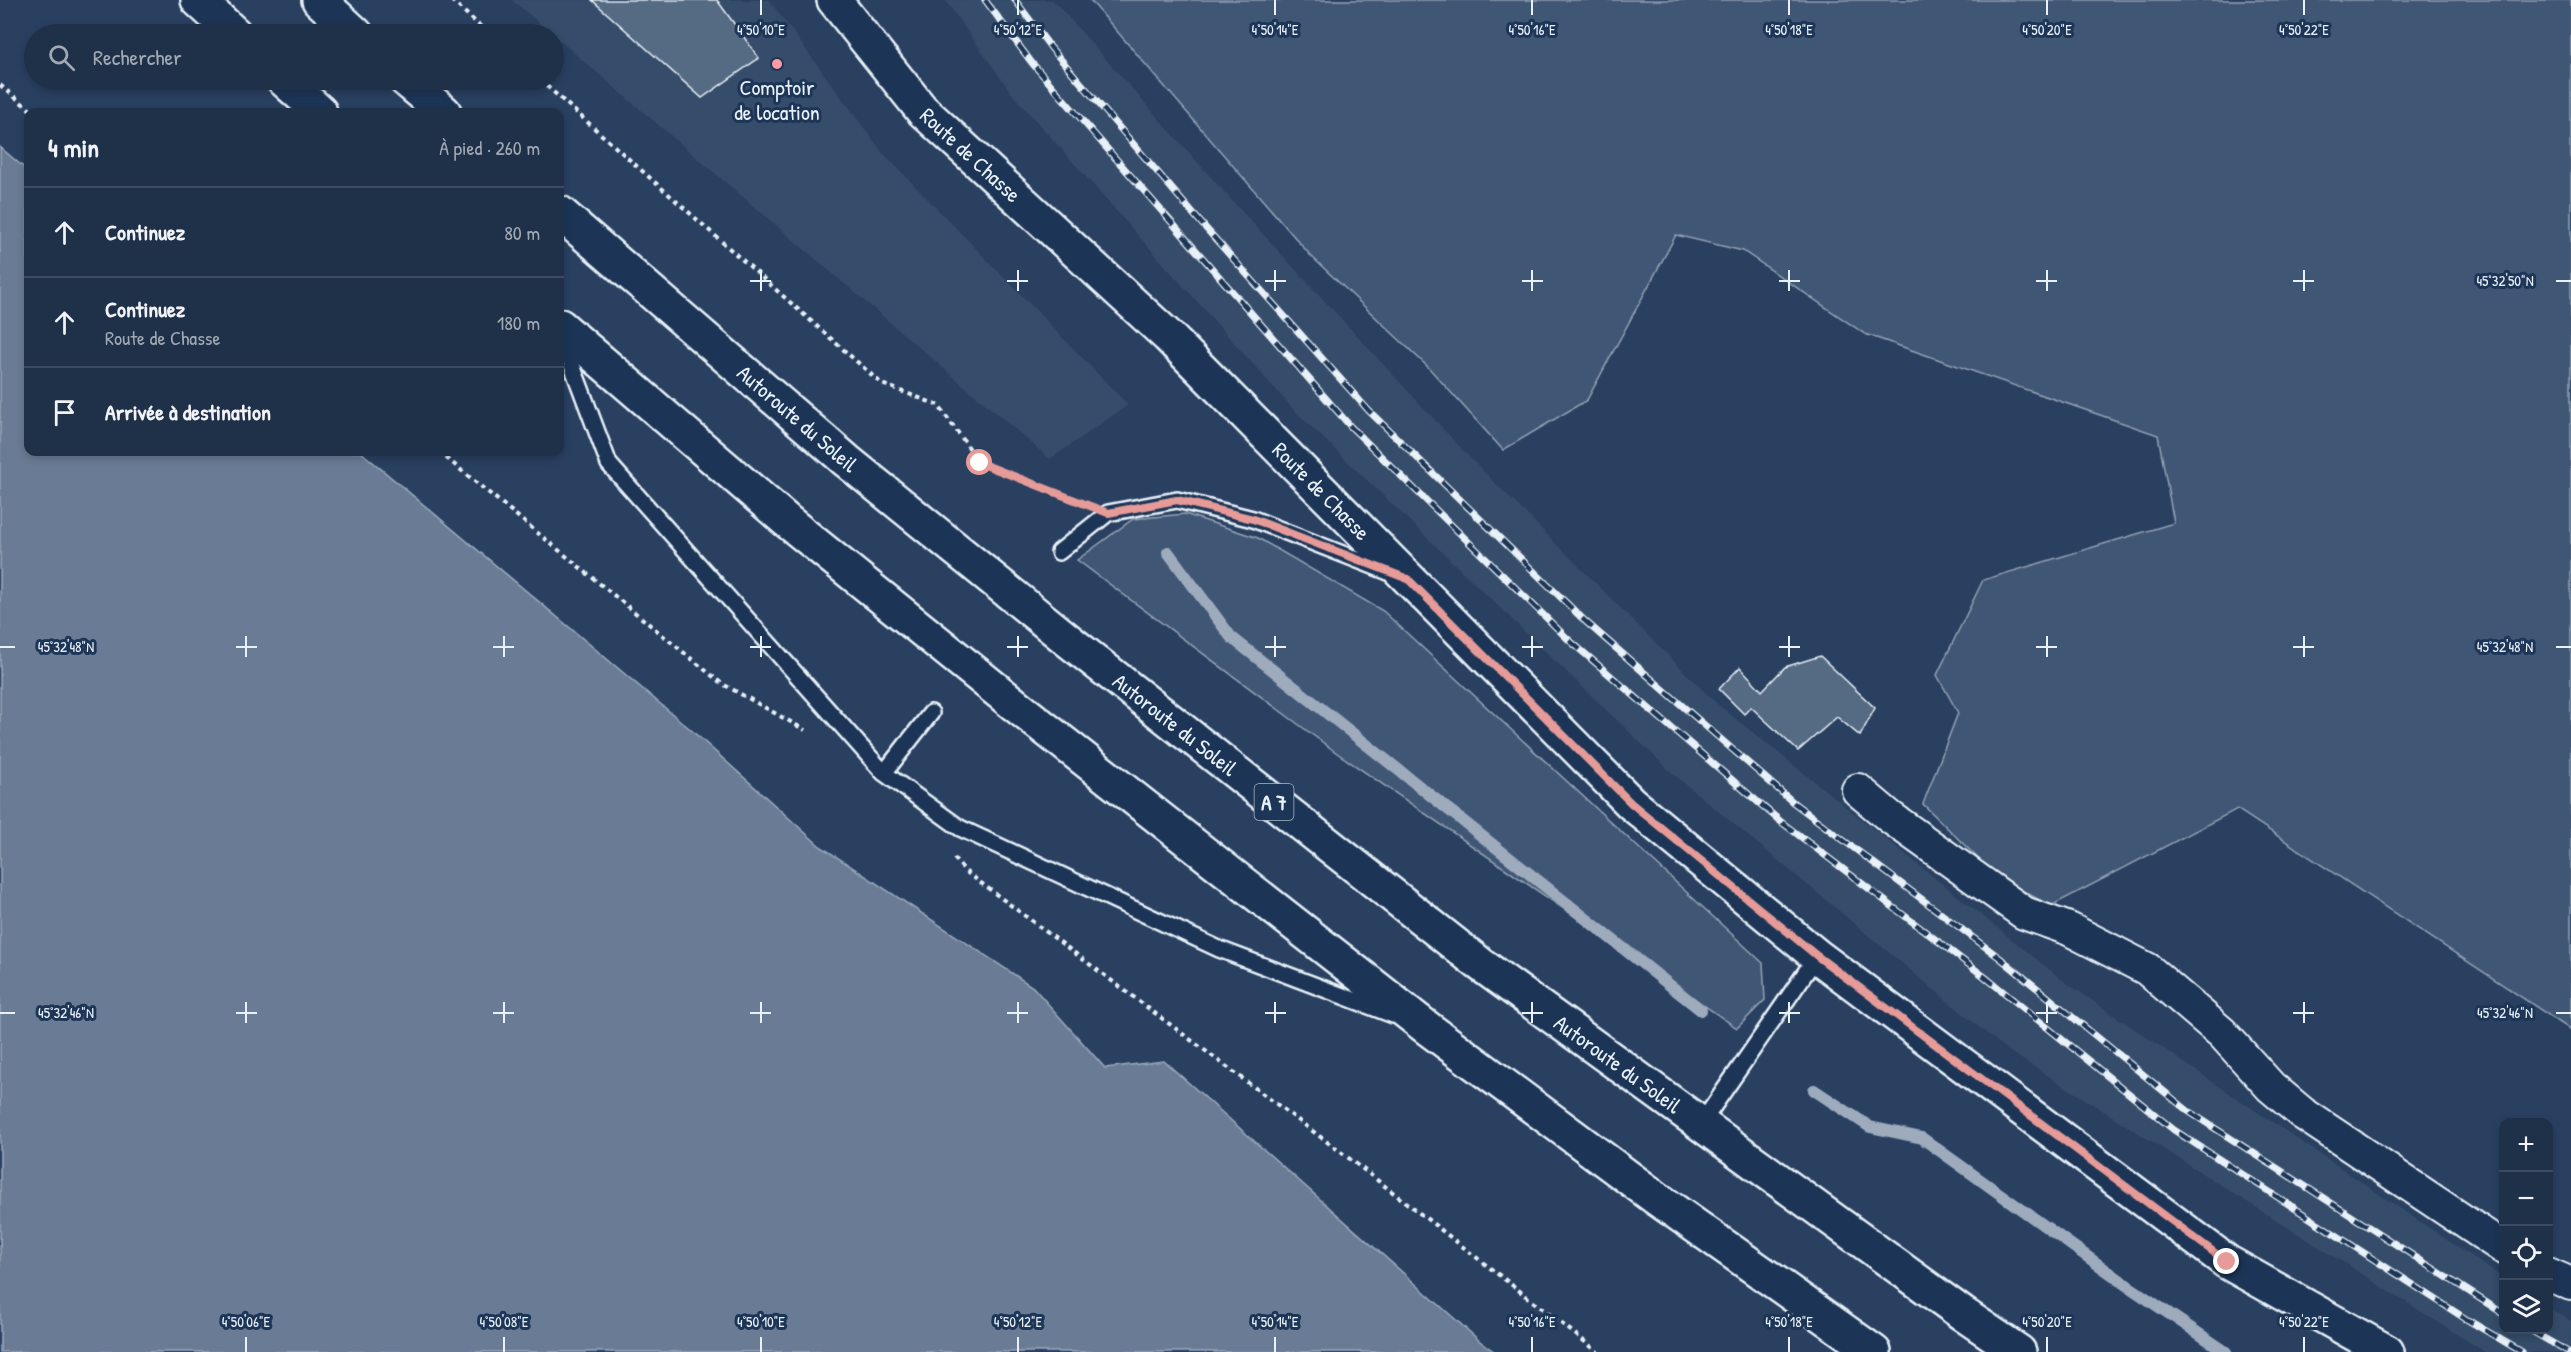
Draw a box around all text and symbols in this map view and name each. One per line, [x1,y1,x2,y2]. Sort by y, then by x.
text: 4°50'10"E [737,19,785,40]
text: 4°50'12"E [994,19,1042,40]
text: 4°50'14"E [1252,19,1299,40]
text: 4°50'16"E [1508,19,1556,40]
text: 4°50'18"E [1765,19,1813,40]
text: 4°50'20"E [2022,19,2072,40]
text: 4°50'22"E [2279,19,2329,40]
search box [24,24,564,90]
icon: search [45,41,78,74]
text: Rechercher [93,42,182,72]
marker: Comptoir de location [770,57,784,71]
place label: Comptoir de location [734,72,820,127]
street label: Route de Chasse [914,101,1028,209]
text: 4 min [48,130,99,165]
text: À pied · 260 m [439,134,540,161]
icon: ahead [48,216,81,249]
text: Continuez [105,217,185,247]
text: 80 m [504,219,540,246]
text: 45°32'50"N [2476,270,2534,291]
text: Continuez [105,294,185,324]
icon: ahead [48,306,81,339]
text: 180 m [497,309,540,336]
text: Route de Chasse [105,324,221,351]
street label: Autoroute du Soleil [731,358,864,479]
icon: arrive [48,396,81,429]
text: Arrivée à destination [105,397,271,427]
street label: Route de Chasse [1266,435,1377,547]
route start [966,449,992,475]
text: 45°32'48"N [38,636,94,657]
text: 45°32'48"N [2477,636,2533,657]
street label: Autoroute du Soleil [1107,666,1244,783]
road number: A 7 [1254,784,1294,820]
text: 45°32'46"N [38,1002,94,1023]
text: 45°32'46"N [2477,1002,2533,1023]
street label: Autoroute du Soleil [1548,1008,1688,1120]
map controls [2499,1118,2553,1334]
button: + [2499,1118,2553,1172]
button: − [2499,1172,2553,1226]
button: locate [2499,1226,2553,1280]
route end [2213,1248,2239,1274]
button: layers [2499,1280,2553,1334]
text: 4°50'06"E [222,1311,271,1332]
text: 4°50'08"E [479,1311,529,1332]
text: 4°50'10"E [737,1311,785,1332]
text: 4°50'12"E [994,1311,1042,1332]
text: 4°50'14"E [1252,1311,1299,1332]
text: 4°50'16"E [1508,1311,1556,1332]
text: 4°50'18"E [1765,1311,1813,1332]
text: 4°50'20"E [2022,1311,2072,1332]
text: 4°50'22"E [2279,1311,2329,1332]

